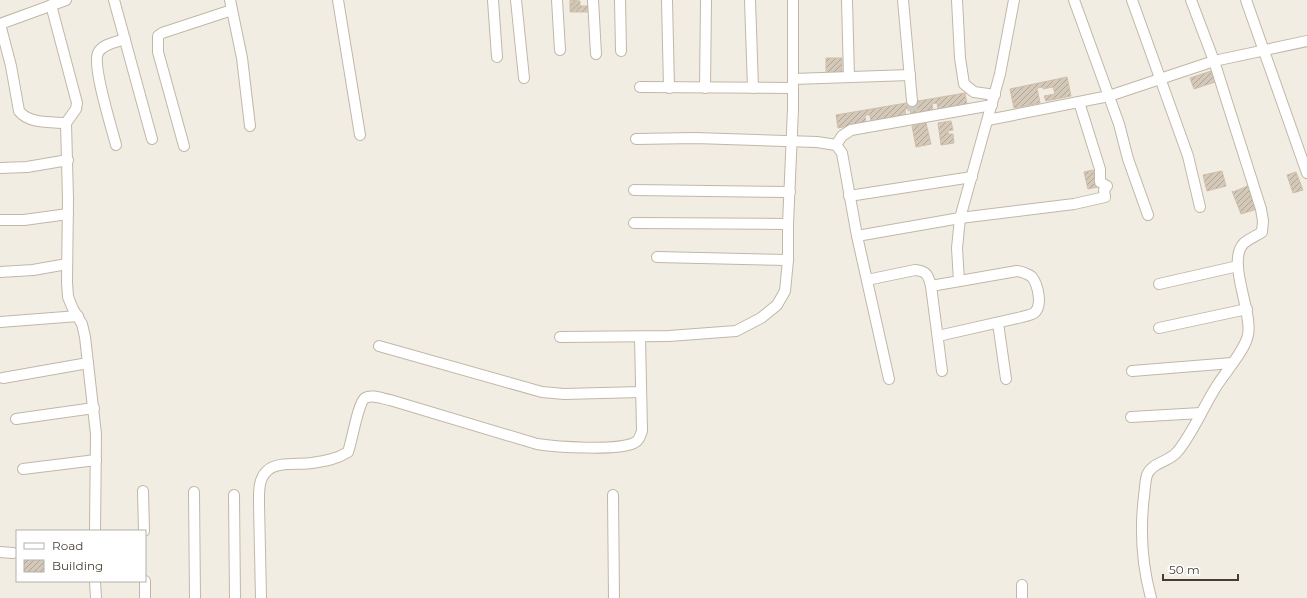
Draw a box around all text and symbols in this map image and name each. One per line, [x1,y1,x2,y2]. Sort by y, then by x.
legend [16,530,146,582]
text: Road [52,538,83,553]
scale bar [1163,556,1238,582]
text: Building [52,558,103,573]
text: 50 m [1169,562,1200,577]

